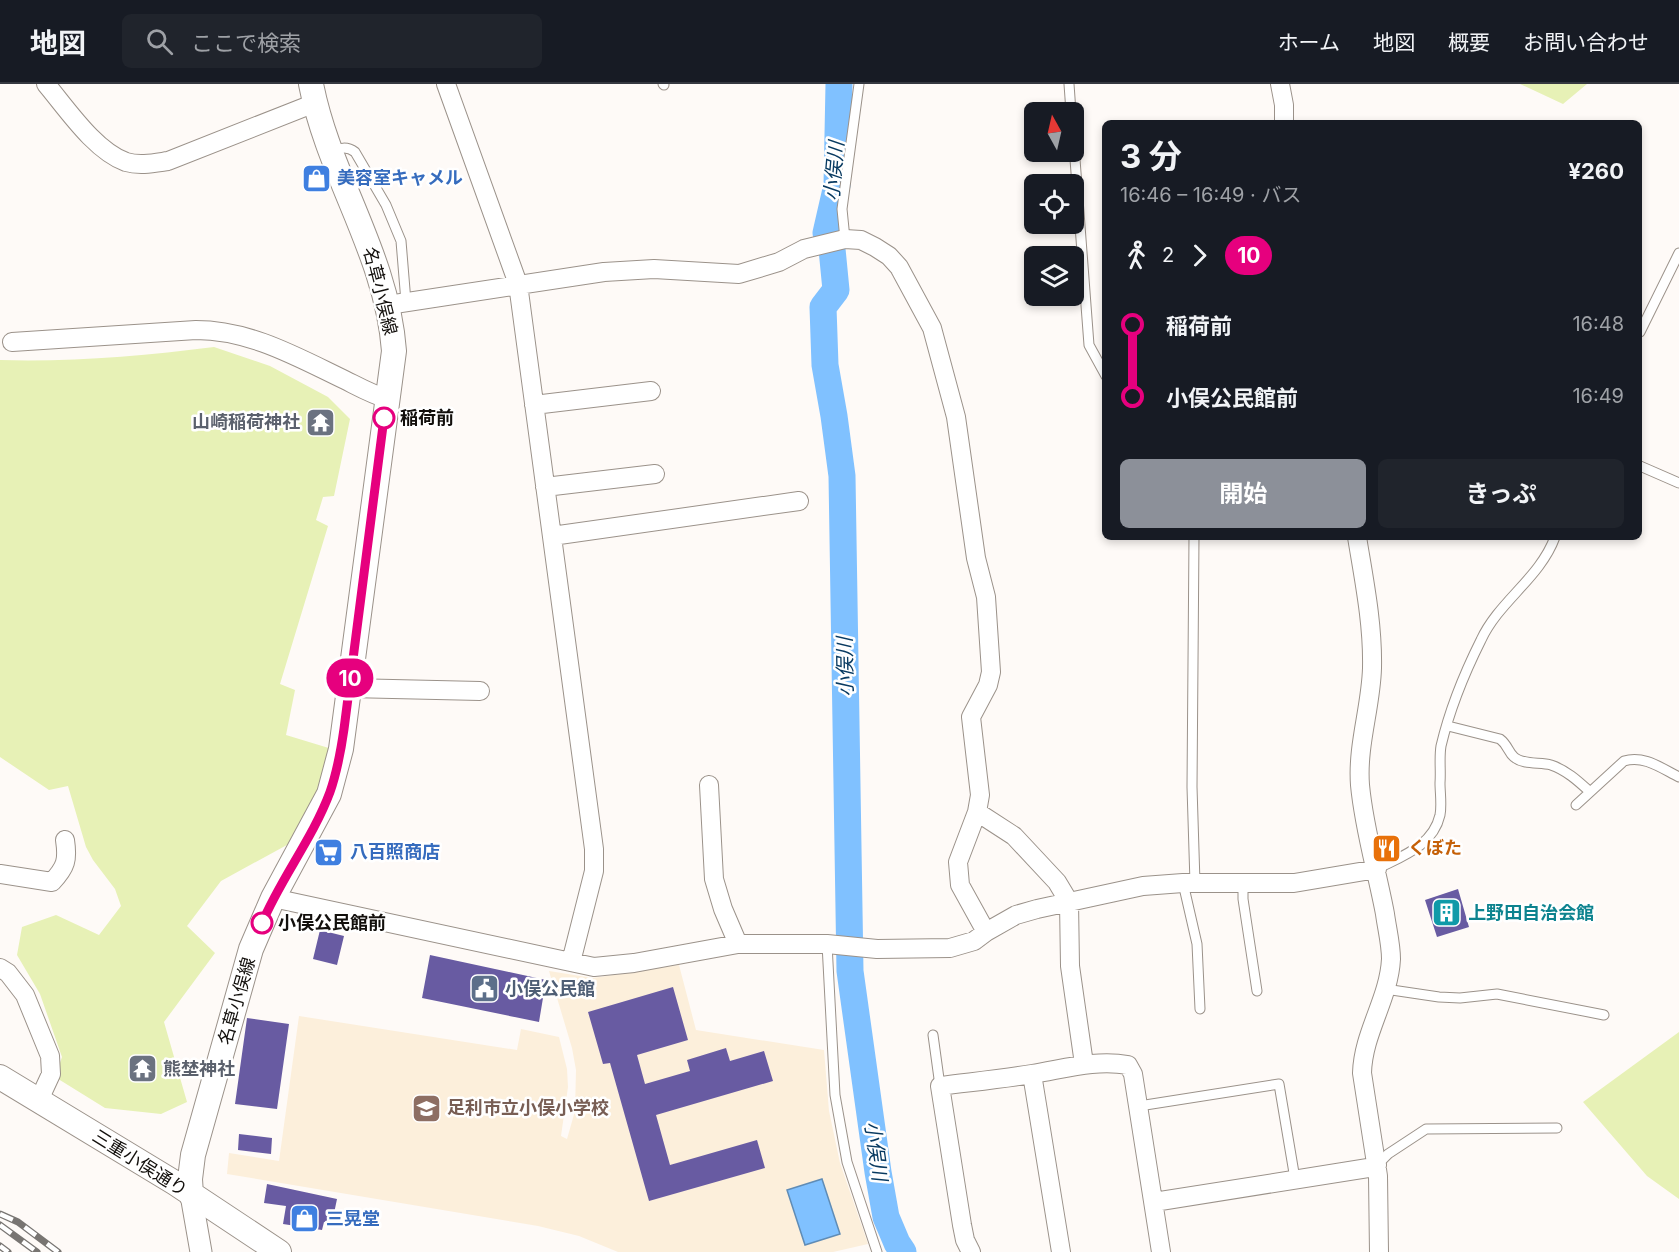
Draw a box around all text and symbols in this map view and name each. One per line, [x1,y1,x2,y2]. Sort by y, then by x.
search box [122,14,542,68]
icon: search [143,25,176,58]
text: 地図 [30,26,86,60]
text: ここで検索 [191,30,301,56]
text: ホーム [1278,30,1340,55]
text: 地図 [1373,30,1415,55]
text: 概要 [1448,30,1490,55]
text: お問い合わせ [1523,30,1649,55]
north arrow [1024,102,1084,162]
map controls [1024,102,1084,306]
text: 3 分 [1120,136,1182,176]
water label: 小俣川 [819,138,849,202]
text: ¥260 [1568,158,1624,184]
shop icon: 美容室キャメル [300,162,332,194]
place label: 美容室キャメル [337,167,463,188]
button: locate [1024,174,1084,234]
text: 16:46 – 16:49 · バス [1120,183,1302,207]
icon: walk [1120,239,1153,272]
icon: forward [1183,239,1216,272]
text: 2 [1162,243,1174,267]
text: 10 [1237,243,1260,268]
street label: 名草小俣線 [359,245,402,337]
button: layers [1024,246,1084,306]
text: 16:48 [1572,312,1624,336]
text: 稲荷前 [1166,313,1232,339]
text: 16:49 [1572,384,1624,408]
text: 小俣公民館前 [1166,385,1298,411]
temple icon: 山崎稲荷神社 [305,406,337,438]
marker: 稲荷前 [373,407,395,429]
place label: 稲荷前 [400,407,454,428]
place label: 山崎稲荷神社 [192,411,300,432]
button: 開始 [1120,459,1366,528]
button: きっぷ [1378,459,1624,528]
water label: 小俣川 [832,635,858,697]
line badge: 10 [323,658,377,698]
text: 10 [338,666,362,691]
restaurant icon: くぼた [1371,832,1403,864]
supermarket icon: 八百照商店 [313,836,345,868]
place label: くぼた [1408,837,1462,858]
place label: 八百照商店 [350,841,440,862]
building icon: 上野田自治会館 [1431,897,1463,929]
place label: 上野田自治会館 [1468,902,1594,923]
marker: 小俣公民館前 [251,912,273,934]
place label: 小俣公民館前 [278,912,386,933]
street label: 名草小俣線 [214,955,259,1047]
public building icon: 小俣公民館 [468,973,500,1005]
place label: 小俣公民館 [505,978,595,999]
temple icon: 熊埜神社 [126,1053,158,1085]
place label: 熊埜神社 [163,1058,235,1079]
school or university icon: 足利市立小俣小学校 [410,1092,442,1124]
place label: 足利市立小俣小学校 [447,1097,609,1118]
water label: 小俣川 [860,1120,892,1184]
street label: 三重小俣通り [89,1125,192,1200]
shop icon: 三晃堂 [289,1203,321,1235]
place label: 三晃堂 [326,1208,380,1229]

